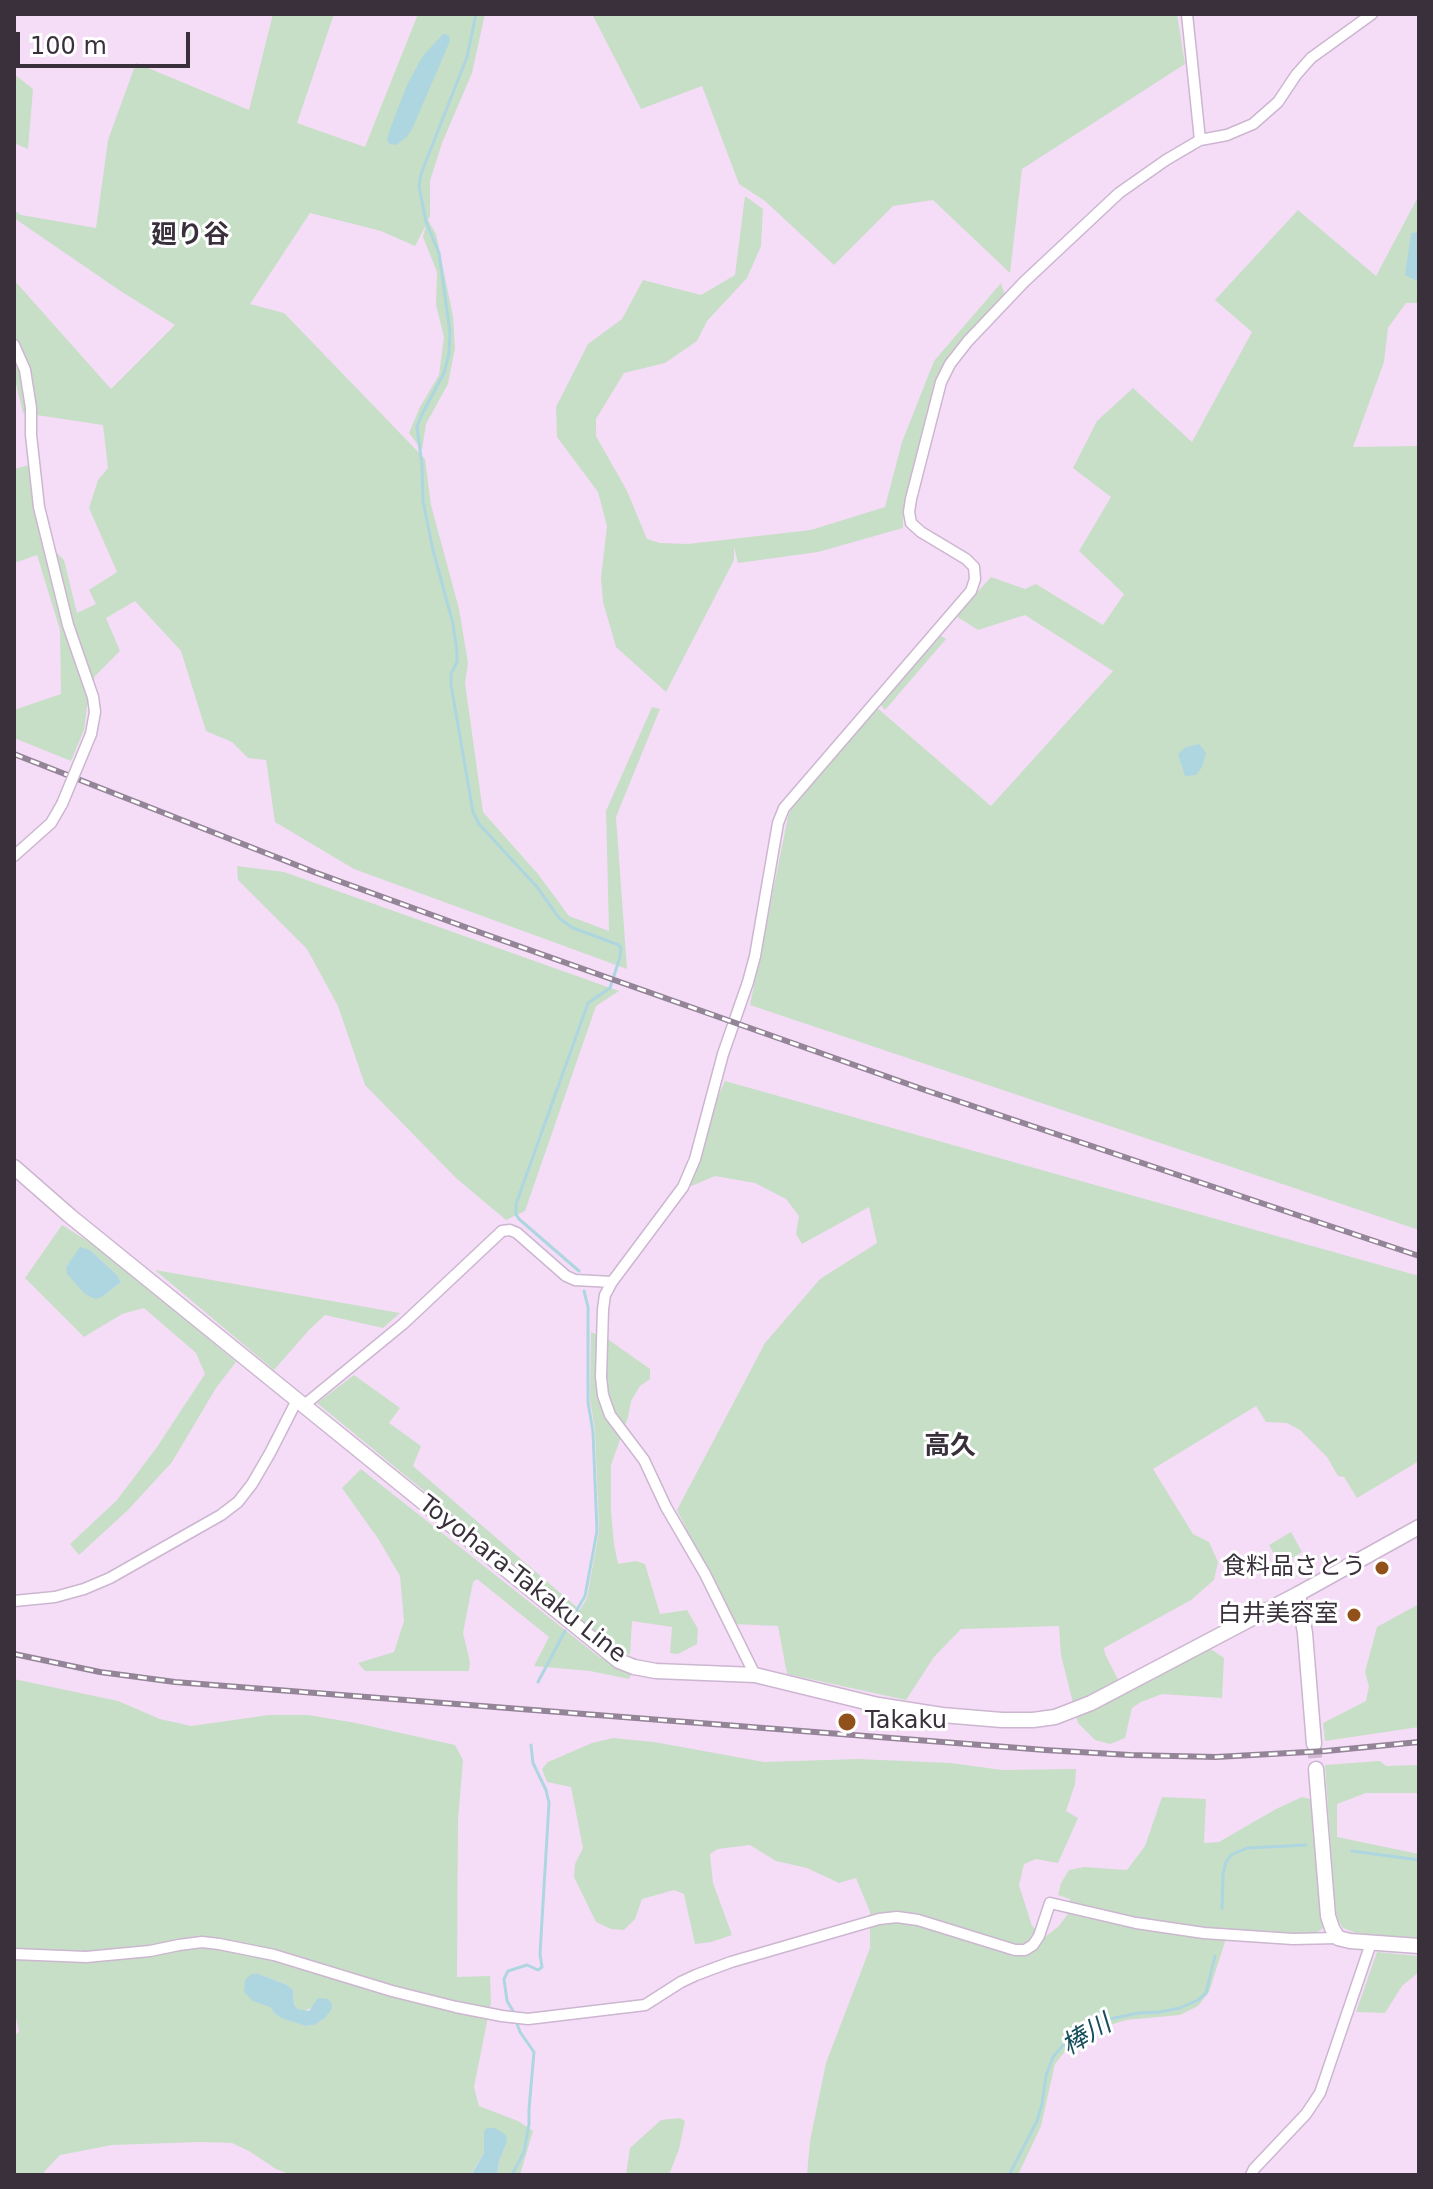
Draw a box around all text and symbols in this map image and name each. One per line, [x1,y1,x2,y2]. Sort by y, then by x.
scale bar [20,16,194,66]
text: 100 m [30,32,107,60]
district label: 廻り谷 [151,220,229,252]
district label: 高久 [924,1431,976,1463]
street label: Toyohara-Takaku Line [413,1490,631,1670]
place label: 食料品さとう [1222,1554,1366,1582]
marker: 食料品さとう [1373,1559,1391,1577]
place label: 白井美容室 [1218,1601,1338,1629]
marker: 白井美容室 [1345,1606,1363,1624]
place label: Takaku [865,1708,947,1736]
marker: Takaku [836,1711,858,1733]
water label: 棒川 [1057,2009,1117,2063]

